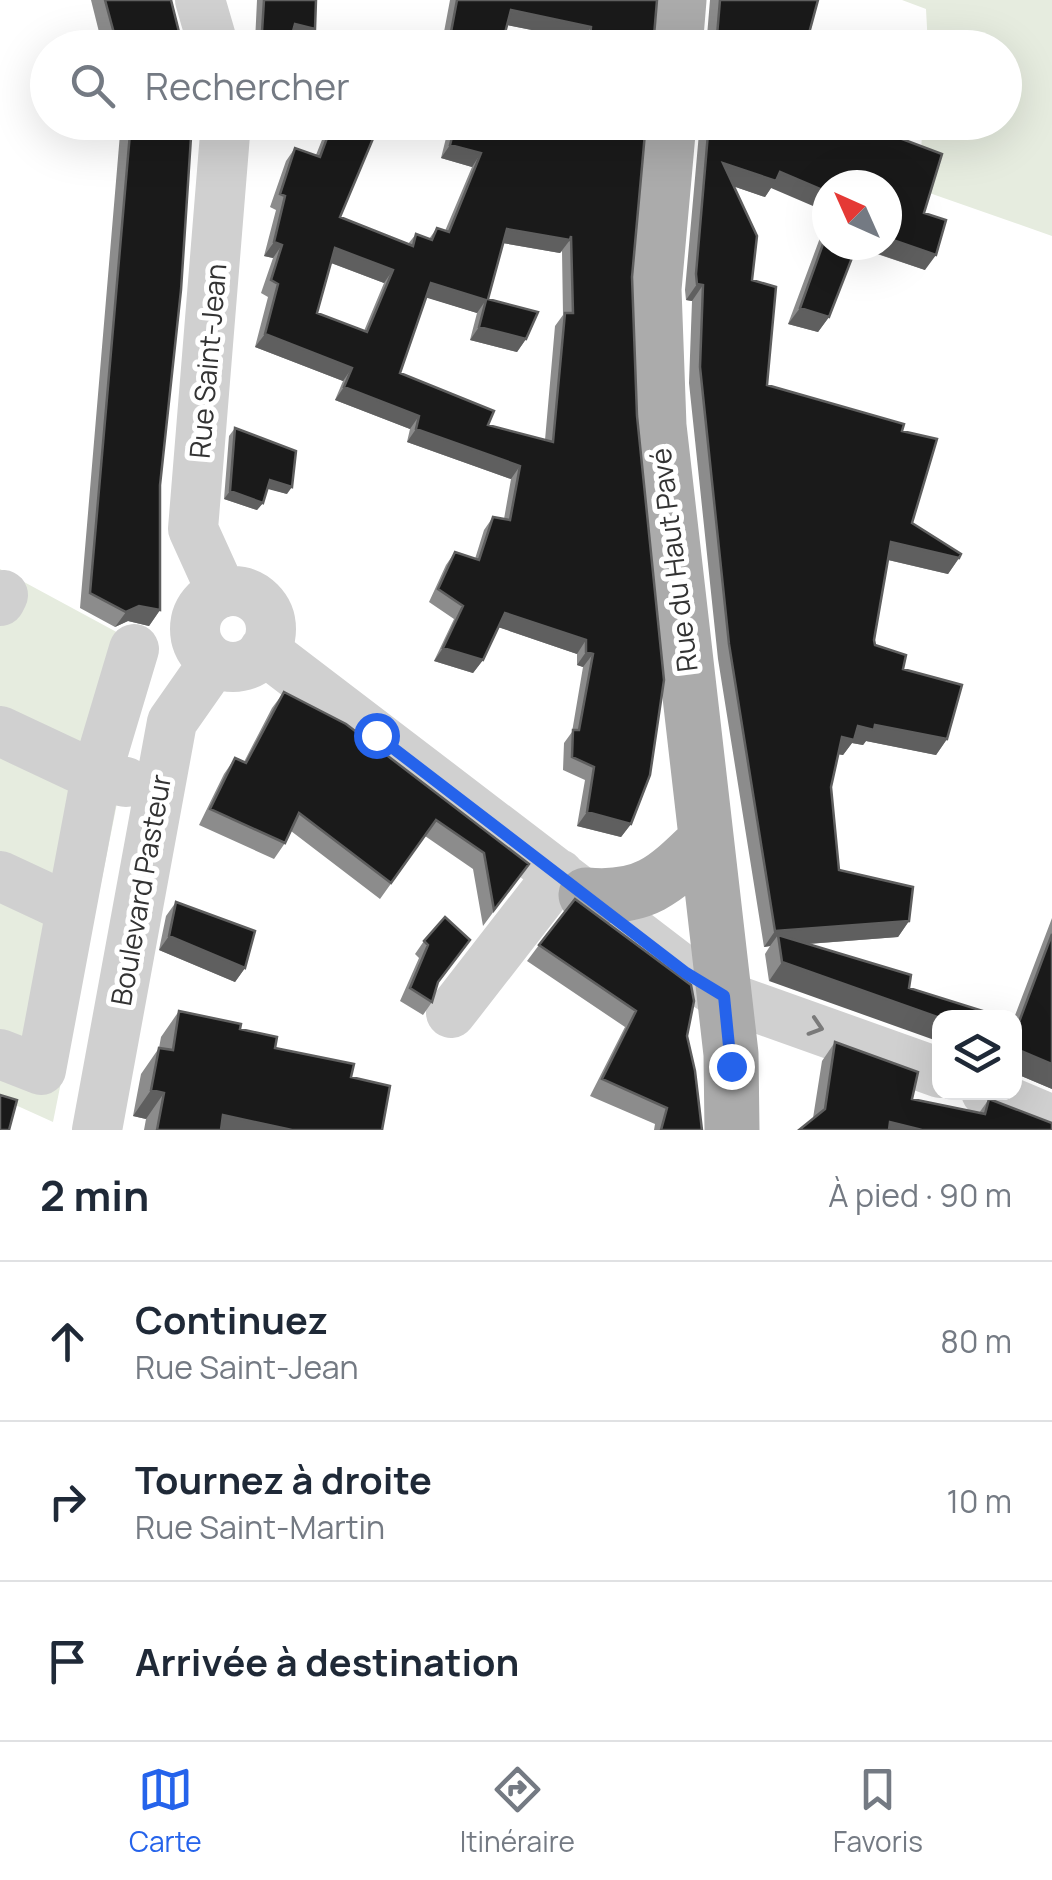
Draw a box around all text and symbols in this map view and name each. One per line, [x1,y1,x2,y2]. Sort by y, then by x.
search box [30,30,1022,140]
icon: search [65,58,120,113]
text: Rechercher [145,59,350,111]
north arrow [812,170,902,260]
street label: Rue Saint-Jean [180,262,234,460]
street label: Rue du Haut Pavé [640,446,706,674]
route start [354,713,400,759]
street label: Boulevard Pasteur [101,771,179,1008]
map controls [932,1010,1022,1100]
button: layers [932,1010,1022,1100]
one-way arrow [806,1016,823,1036]
route end [709,1044,755,1090]
text: 2 min [40,1166,149,1224]
text: À pied · 90 m [828,1173,1012,1217]
text: Continuez [135,1293,328,1345]
icon: ahead [40,1314,95,1369]
text: 80 m [940,1319,1012,1363]
text: Rue Saint-Jean [135,1345,359,1389]
text: Tournez à droite [135,1453,432,1505]
icon: right [40,1474,95,1529]
text: 10 m [946,1479,1012,1523]
text: Rue Saint-Martin [135,1505,385,1549]
icon: arrive [40,1634,95,1689]
text: Arrivée à destination [135,1635,519,1687]
tab: Carte [129,1762,202,1860]
tab: Itinéraire [460,1762,575,1860]
tab: Favoris [833,1762,923,1860]

